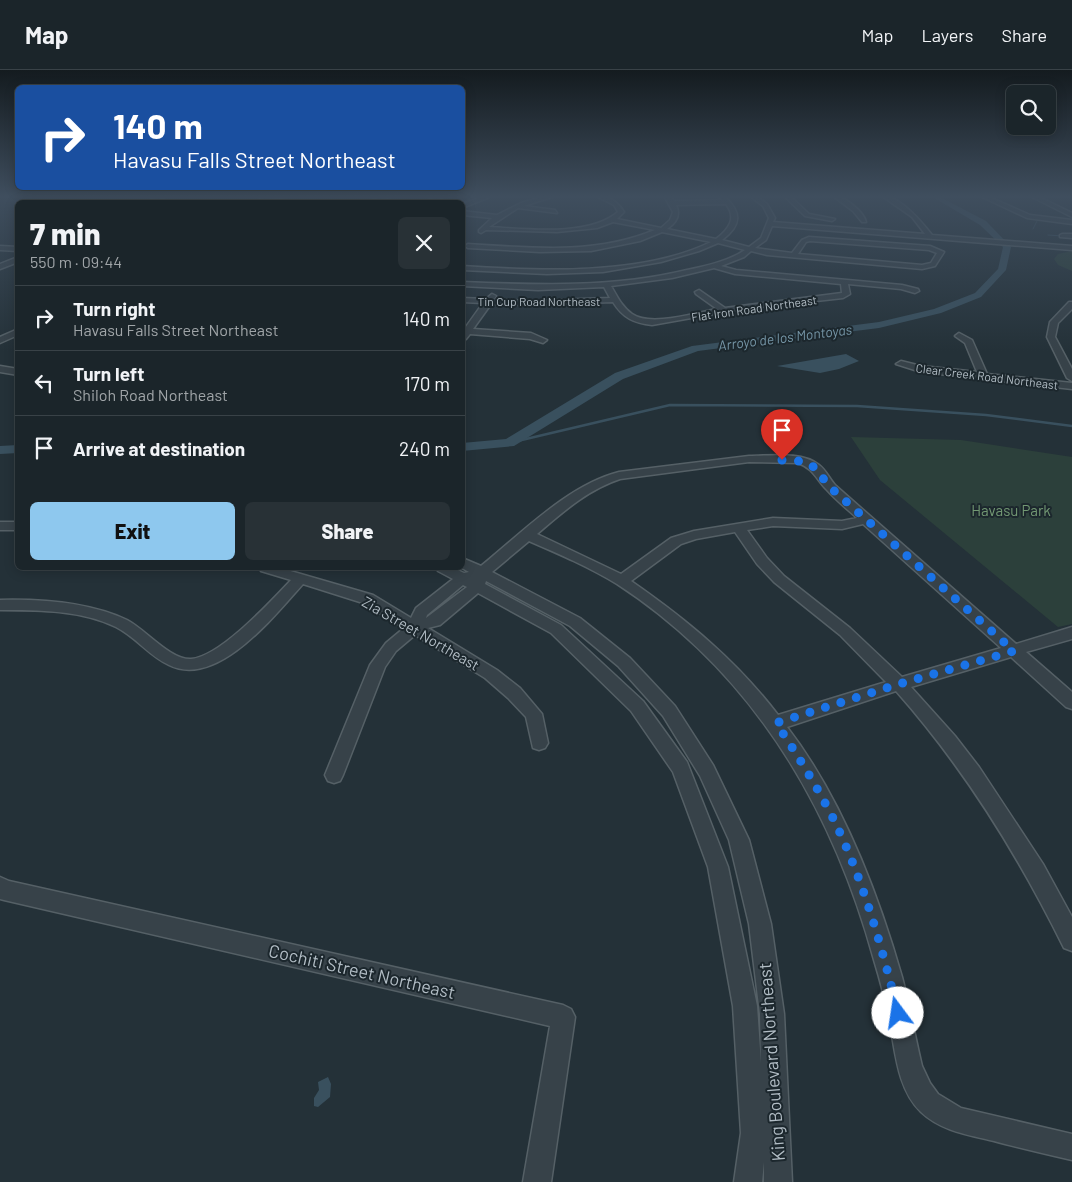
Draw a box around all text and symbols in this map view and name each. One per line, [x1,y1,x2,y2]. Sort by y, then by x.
text: Map [25,20,68,49]
text: Map [861,24,893,46]
text: Layers [921,24,974,46]
text: Share [1002,24,1047,46]
map controls [1006,85,1056,135]
button: search [1006,85,1056,135]
text: 140 m [113,104,203,146]
icon: right [30,105,95,170]
text: Havasu Falls Street Northeast [113,146,396,172]
text: 7 min [30,215,100,251]
button: close [398,217,450,269]
text: 550 m · 09:44 [30,252,122,271]
street label: Flat Iron Road Northeast [690,292,818,324]
street label: Tin Cup Road Northeast [478,294,600,308]
text: Turn right [73,297,155,320]
icon: right [30,304,58,332]
text: 140 m [403,307,450,330]
text: Havasu Falls Street Northeast [73,320,279,339]
water label: Arroyo de los Montoyas [717,320,853,354]
street label: Clear Creek Road Northeast [915,360,1059,392]
text: Turn left [73,362,144,385]
icon: left [30,369,58,397]
text: 170 m [404,372,450,395]
text: Shiloh Road Northeast [73,385,228,404]
pin [761,409,803,460]
icon: arrive [768,416,796,444]
icon: arrive [30,434,58,462]
text: Arrive at destination [73,437,245,460]
text: 240 m [399,437,450,460]
park label: Havasu Park [971,501,1051,519]
button: Exit [30,502,235,560]
button: Share [245,502,450,560]
street label: Zia Street Northeast [359,592,483,674]
street label: Cochiti Street Northeast [267,939,457,1003]
street label: King Boulevard Northeast [753,962,789,1162]
position arrow [871,986,923,1038]

